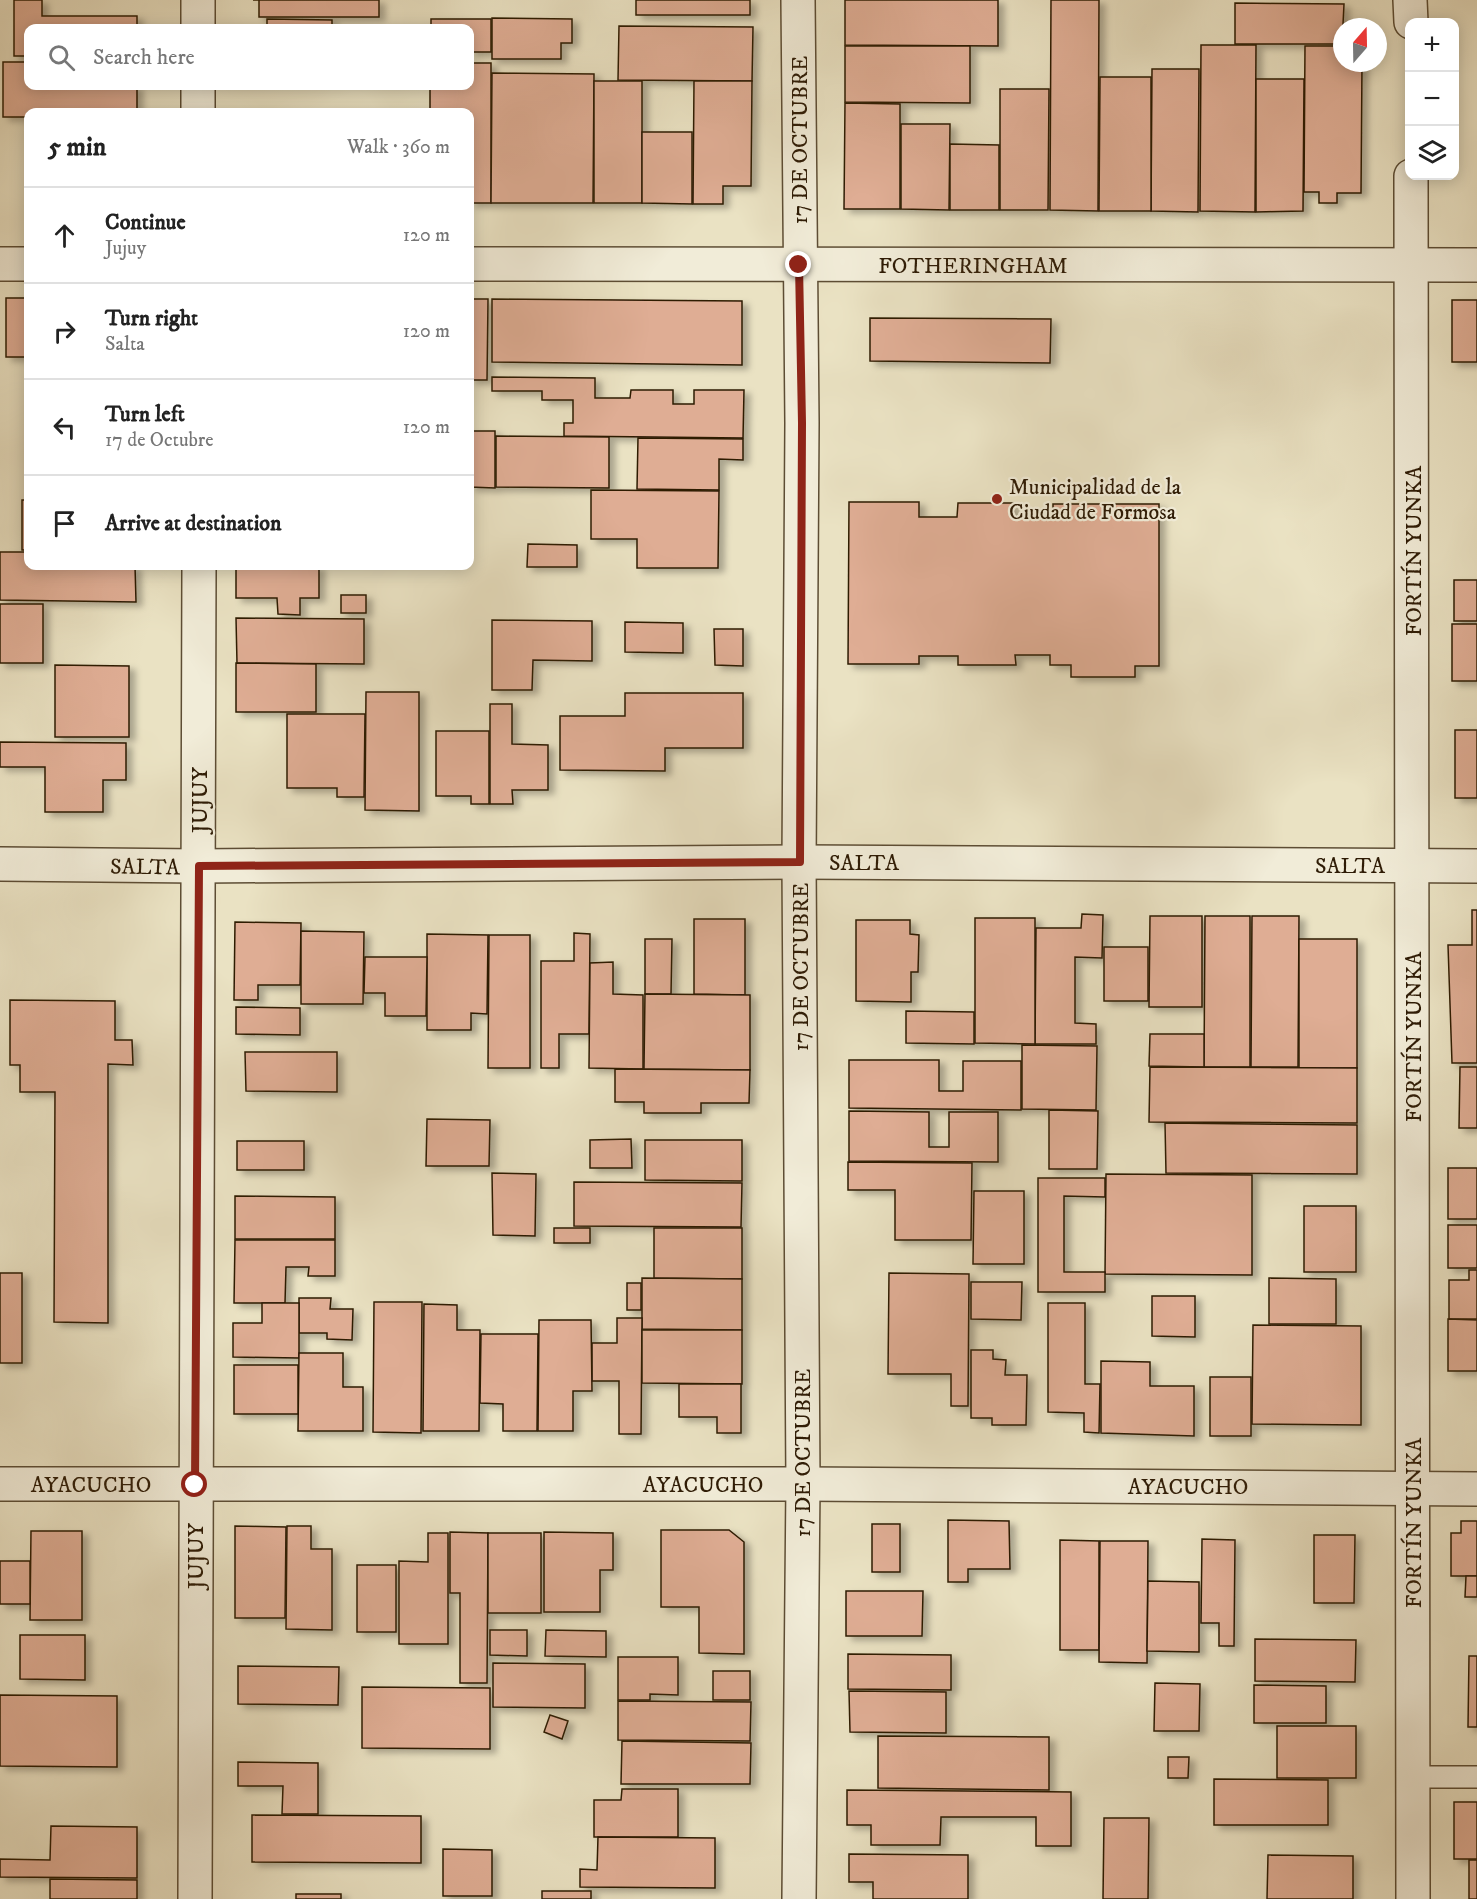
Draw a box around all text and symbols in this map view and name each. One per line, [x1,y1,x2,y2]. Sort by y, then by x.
north arrow [1333,18,1387,72]
map controls [1405,18,1459,180]
button: + [1405,18,1459,72]
search box [24,24,474,90]
icon: search [45,41,78,74]
text: Search here [93,44,195,71]
street label: 17 DE OCTUBRE [787,56,814,224]
button: − [1405,72,1459,126]
button: layers [1405,126,1459,180]
text: 5 min [48,131,106,164]
text: Walk · 360 m [347,135,450,160]
text: Continue [105,209,186,236]
icon: ahead [48,219,81,252]
text: 120 m [403,223,450,248]
text: Jujuy [105,236,146,261]
route end [785,251,811,277]
street label: FOTHERINGHAM [878,253,1068,280]
text: Turn right [105,305,198,332]
icon: right [48,315,81,348]
text: 120 m [403,319,450,344]
text: Salta [105,332,145,357]
text: Turn left [105,401,185,428]
icon: left [48,411,81,444]
text: 120 m [403,415,450,440]
text: 17 de Octubre [105,428,214,453]
street label: FORTÍN YUNKA [1400,465,1428,636]
place label: Municipalidad de la Ciudad de Formosa [1009,474,1182,526]
marker: Municipalidad de la Ciudad de Formosa [990,492,1004,506]
icon: arrive [48,507,81,540]
text: Arrive at destination [105,510,282,537]
street label: JUJUY [187,766,214,835]
street label: SALTA [829,850,900,877]
street label: SALTA [110,853,181,882]
street label: SALTA [1315,853,1386,880]
street label: 17 DE OCTUBRE [788,883,815,1051]
street label: FORTÍN YUNKA [1400,951,1428,1122]
street label: 17 DE OCTUBRE [790,1369,817,1537]
street label: FORTÍN YUNKA [1400,1437,1428,1608]
route start [181,1471,207,1497]
street label: AYACUCHO [31,1472,151,1499]
street label: AYACUCHO [643,1472,763,1499]
street label: AYACUCHO [1128,1474,1248,1501]
street label: JUJUY [183,1522,210,1591]

